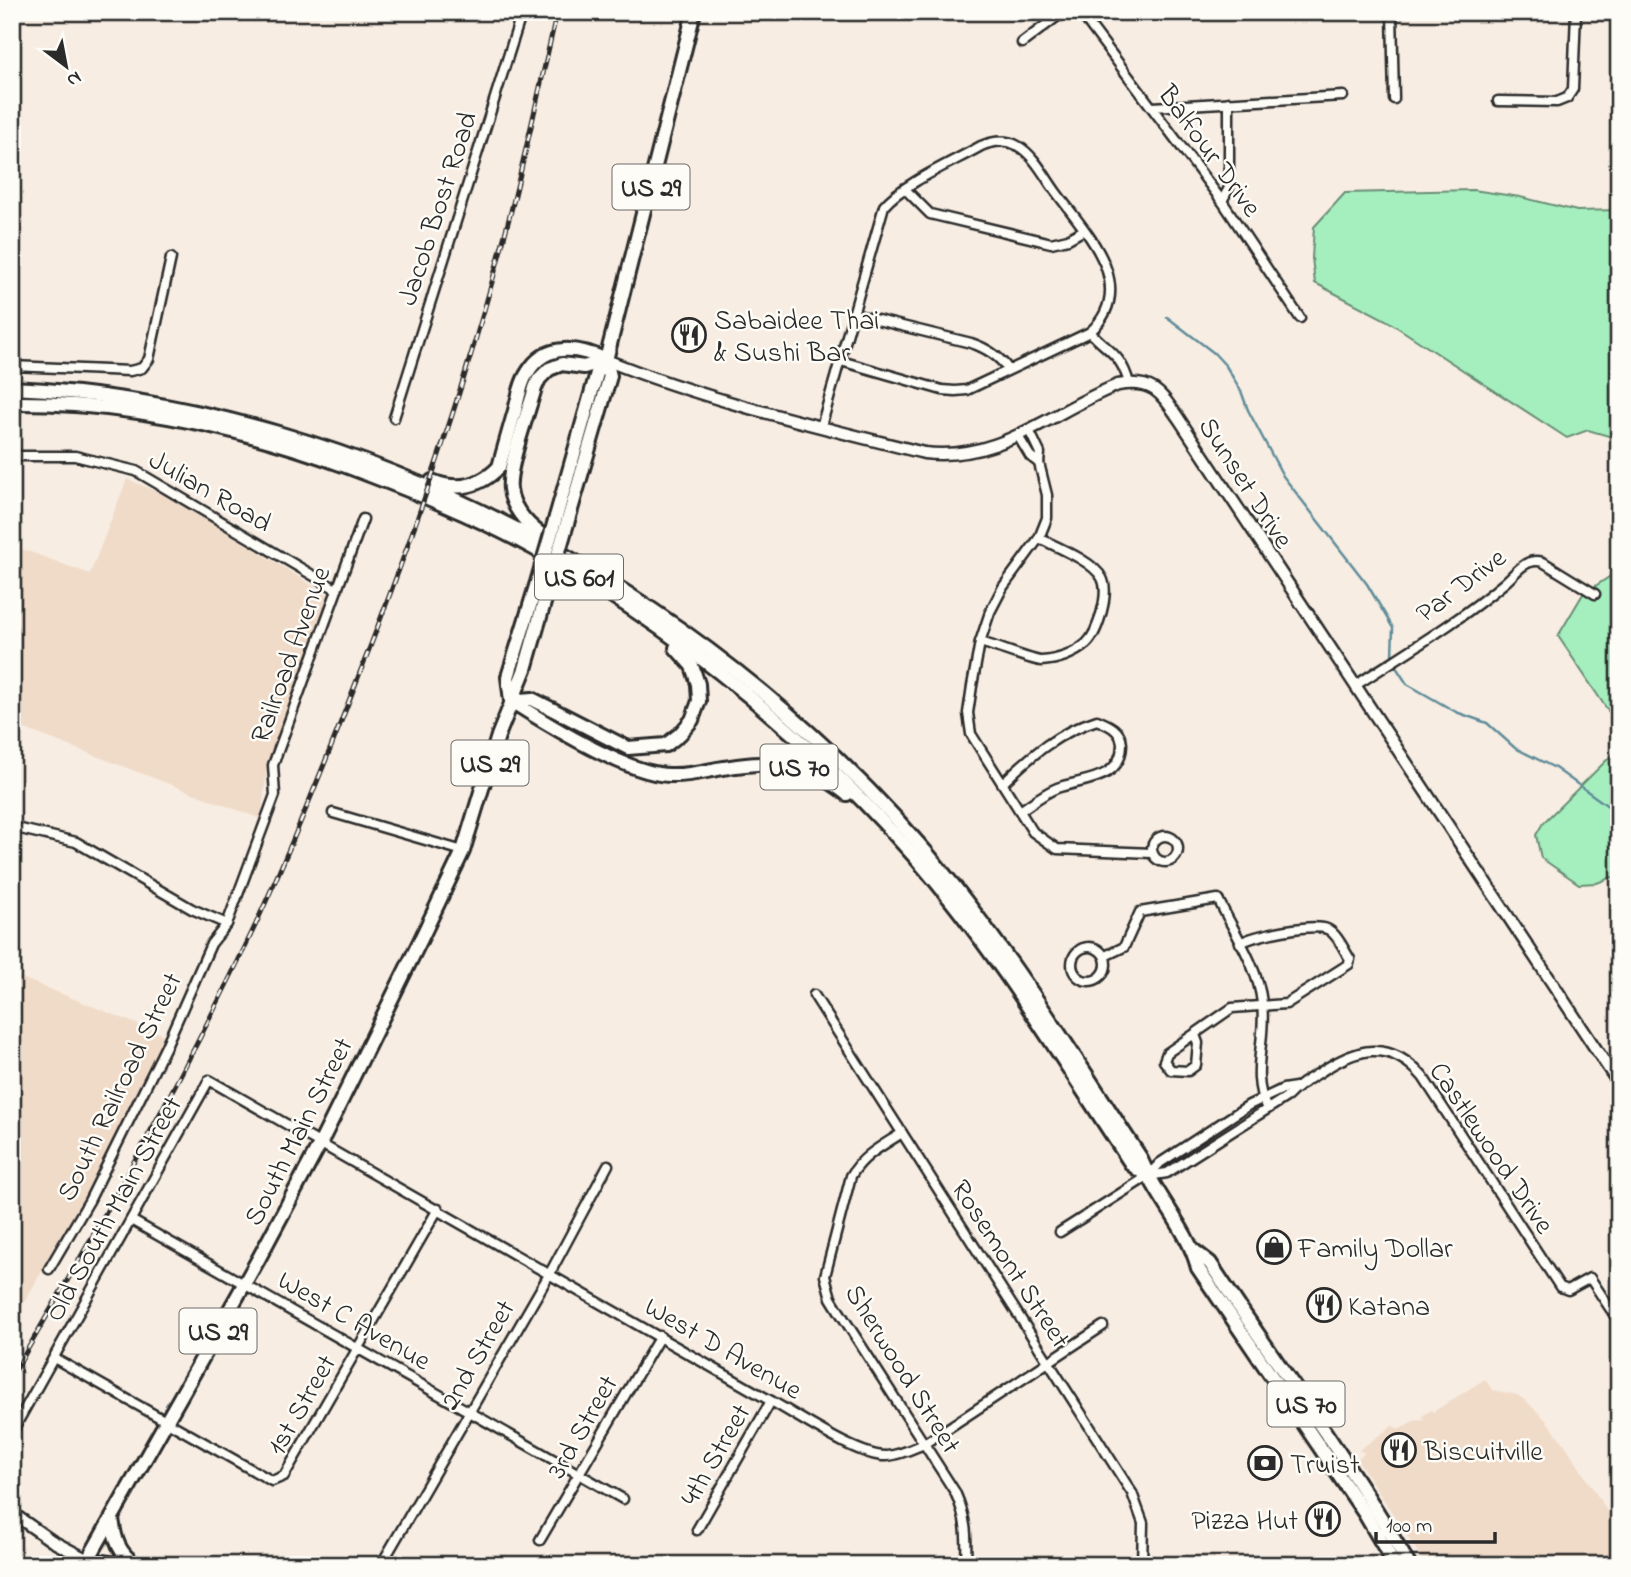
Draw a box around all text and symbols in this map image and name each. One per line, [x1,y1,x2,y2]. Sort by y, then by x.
north arrow [32,32,102,102]
text: N [61,63,86,93]
street label: Balfour Drive [1146,77,1270,227]
street label: Jacob Bost Road [389,107,490,311]
road number: US 29 [612,164,690,210]
place label: Sabaidee Thai & Sushi Bar [714,302,879,375]
restaurant icon: Sabaidee Thai & Sushi Bar [670,316,708,354]
street label: Sunset Drive [1186,410,1302,558]
street label: Julian Road [140,441,279,545]
street label: Par Drive [1408,539,1516,634]
road number: US 601 [535,554,623,600]
street label: Railroad Avenue [241,561,343,749]
road number: US 29 [452,740,528,786]
road number: US 70 [760,744,838,790]
street label: South Railroad Street [48,966,194,1209]
street label: South Main Street [235,1031,365,1234]
street label: Castlewood Drive [1417,1055,1563,1244]
street label: Old South Main Street [36,1089,194,1330]
street label: Rosemont Street [939,1172,1079,1357]
shop icon: Family Dollar [1255,1228,1293,1266]
place label: Family Dollar [1297,1230,1453,1271]
street label: West C Avenue [269,1262,438,1383]
street label: Sherwood Street [833,1277,970,1463]
restaurant icon: Katana [1305,1286,1343,1324]
street label: West D Avenue [636,1288,809,1412]
place label: Katana [1348,1288,1430,1329]
street label: 2nd Street [431,1293,527,1418]
road number: US 29 [180,1308,256,1354]
street label: 1st Street [258,1348,348,1464]
street label: 3rd Street [538,1368,630,1487]
road number: US 70 [1268,1382,1344,1427]
street label: 4th Street [671,1397,763,1514]
restaurant icon: Biscuitville [1380,1431,1418,1469]
place label: Biscuitville [1423,1433,1543,1474]
bank icon: Truist [1246,1444,1284,1482]
place label: Truist [1290,1446,1359,1487]
restaurant icon: Pizza Hut [1304,1500,1342,1538]
scale bar [1376,1500,1494,1544]
place label: Pizza Hut [1191,1502,1298,1543]
text: 100 m [1386,1512,1432,1542]

